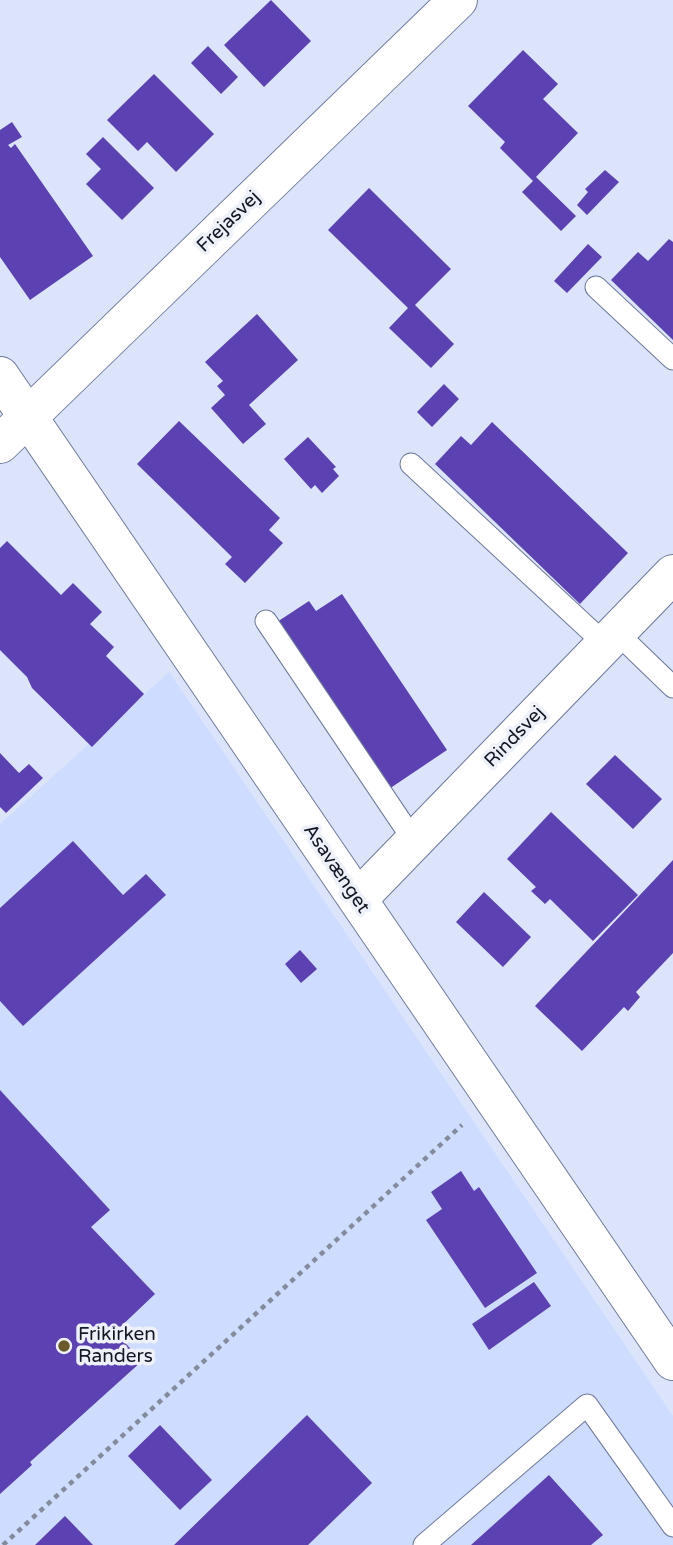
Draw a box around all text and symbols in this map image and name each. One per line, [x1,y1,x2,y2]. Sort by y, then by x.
street label: Frejasvej [193,186,265,258]
street label: Rindsvej [480,702,550,772]
street label: Asavænget [298,820,374,918]
place label: Frikirken Randers [78,1324,156,1368]
marker: Frikirken Randers [56,1338,72,1354]

